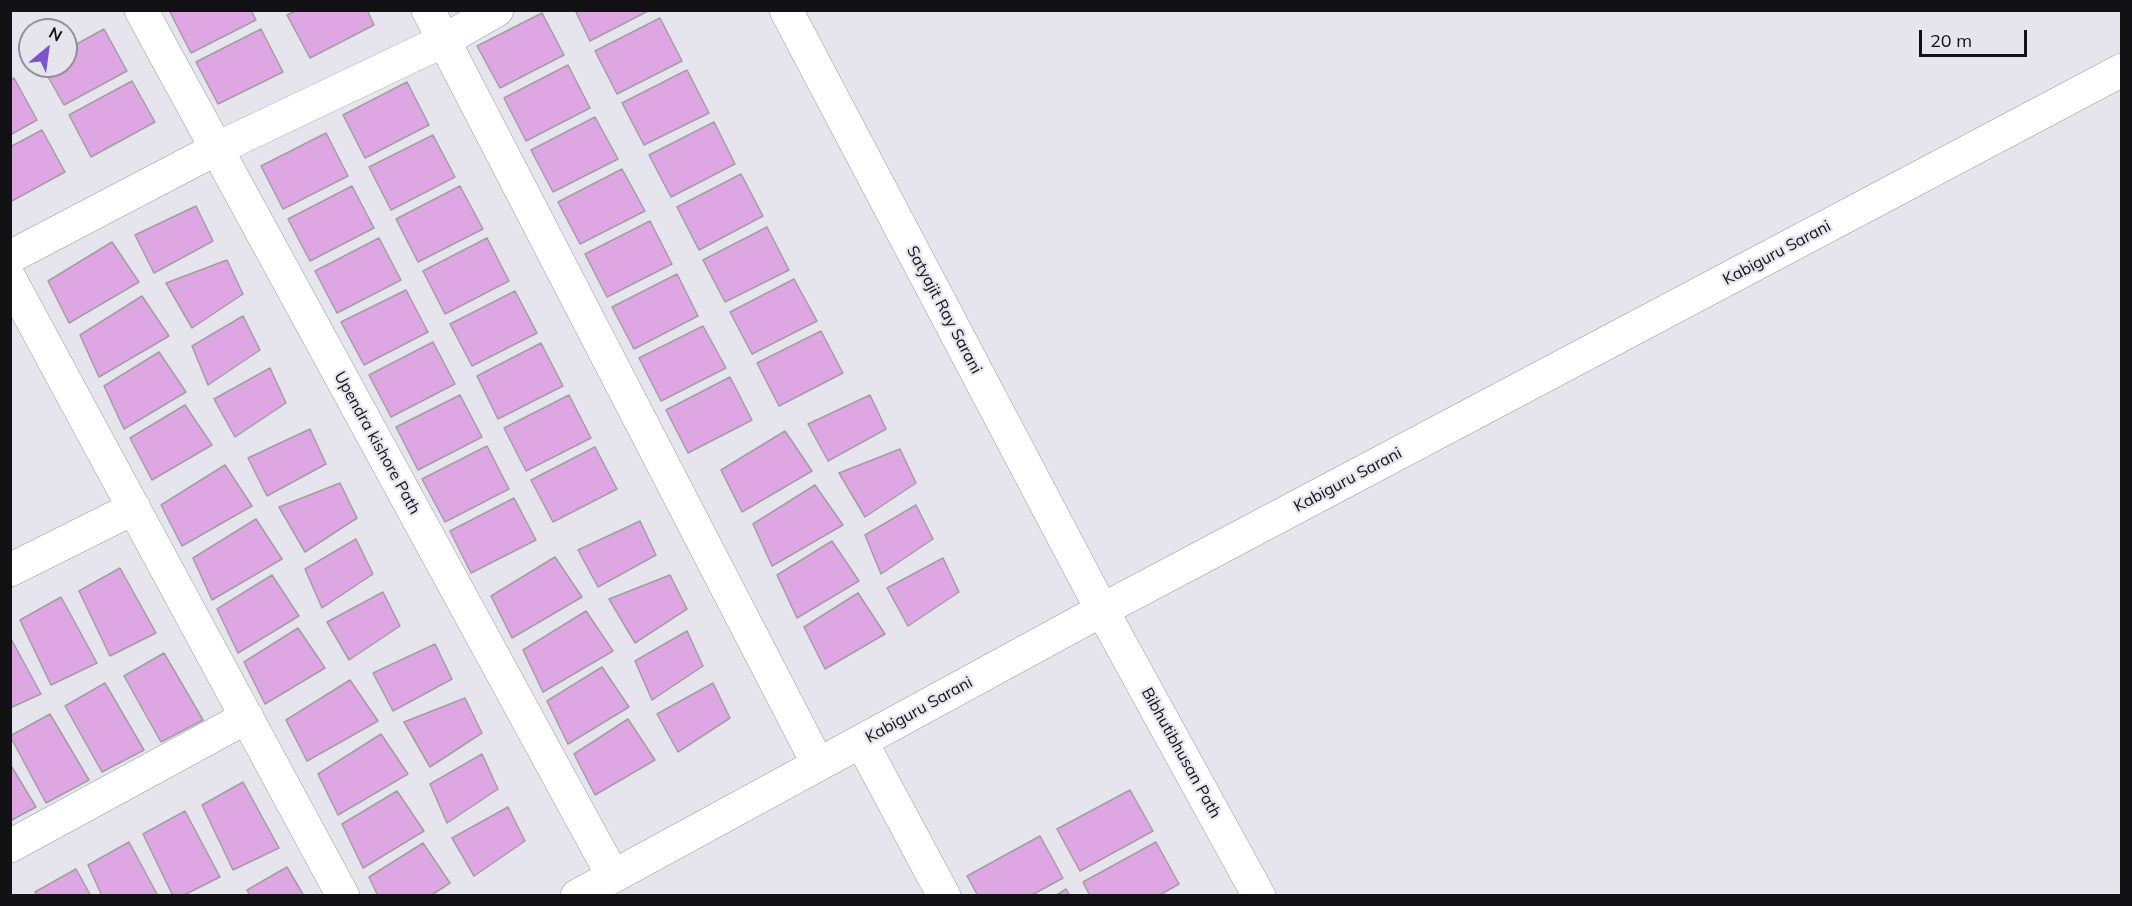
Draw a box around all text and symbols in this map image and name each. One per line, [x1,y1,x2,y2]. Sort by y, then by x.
north arrow [18,18,78,78]
scale bar [1922,18,2030,56]
text: N [46,22,66,46]
text: 20 m [1930,29,1972,52]
street label: Kabiguru Sarani [1720,217,1834,289]
street label: Satyajit Ray Sarani [902,243,986,377]
street label: Upendra kishore Path [330,368,424,518]
street label: Kabiguru Sarani [1291,444,1405,516]
street label: Kabiguru Sarani [862,673,976,747]
street label: Bibhutibhusan Path [1137,684,1225,822]

